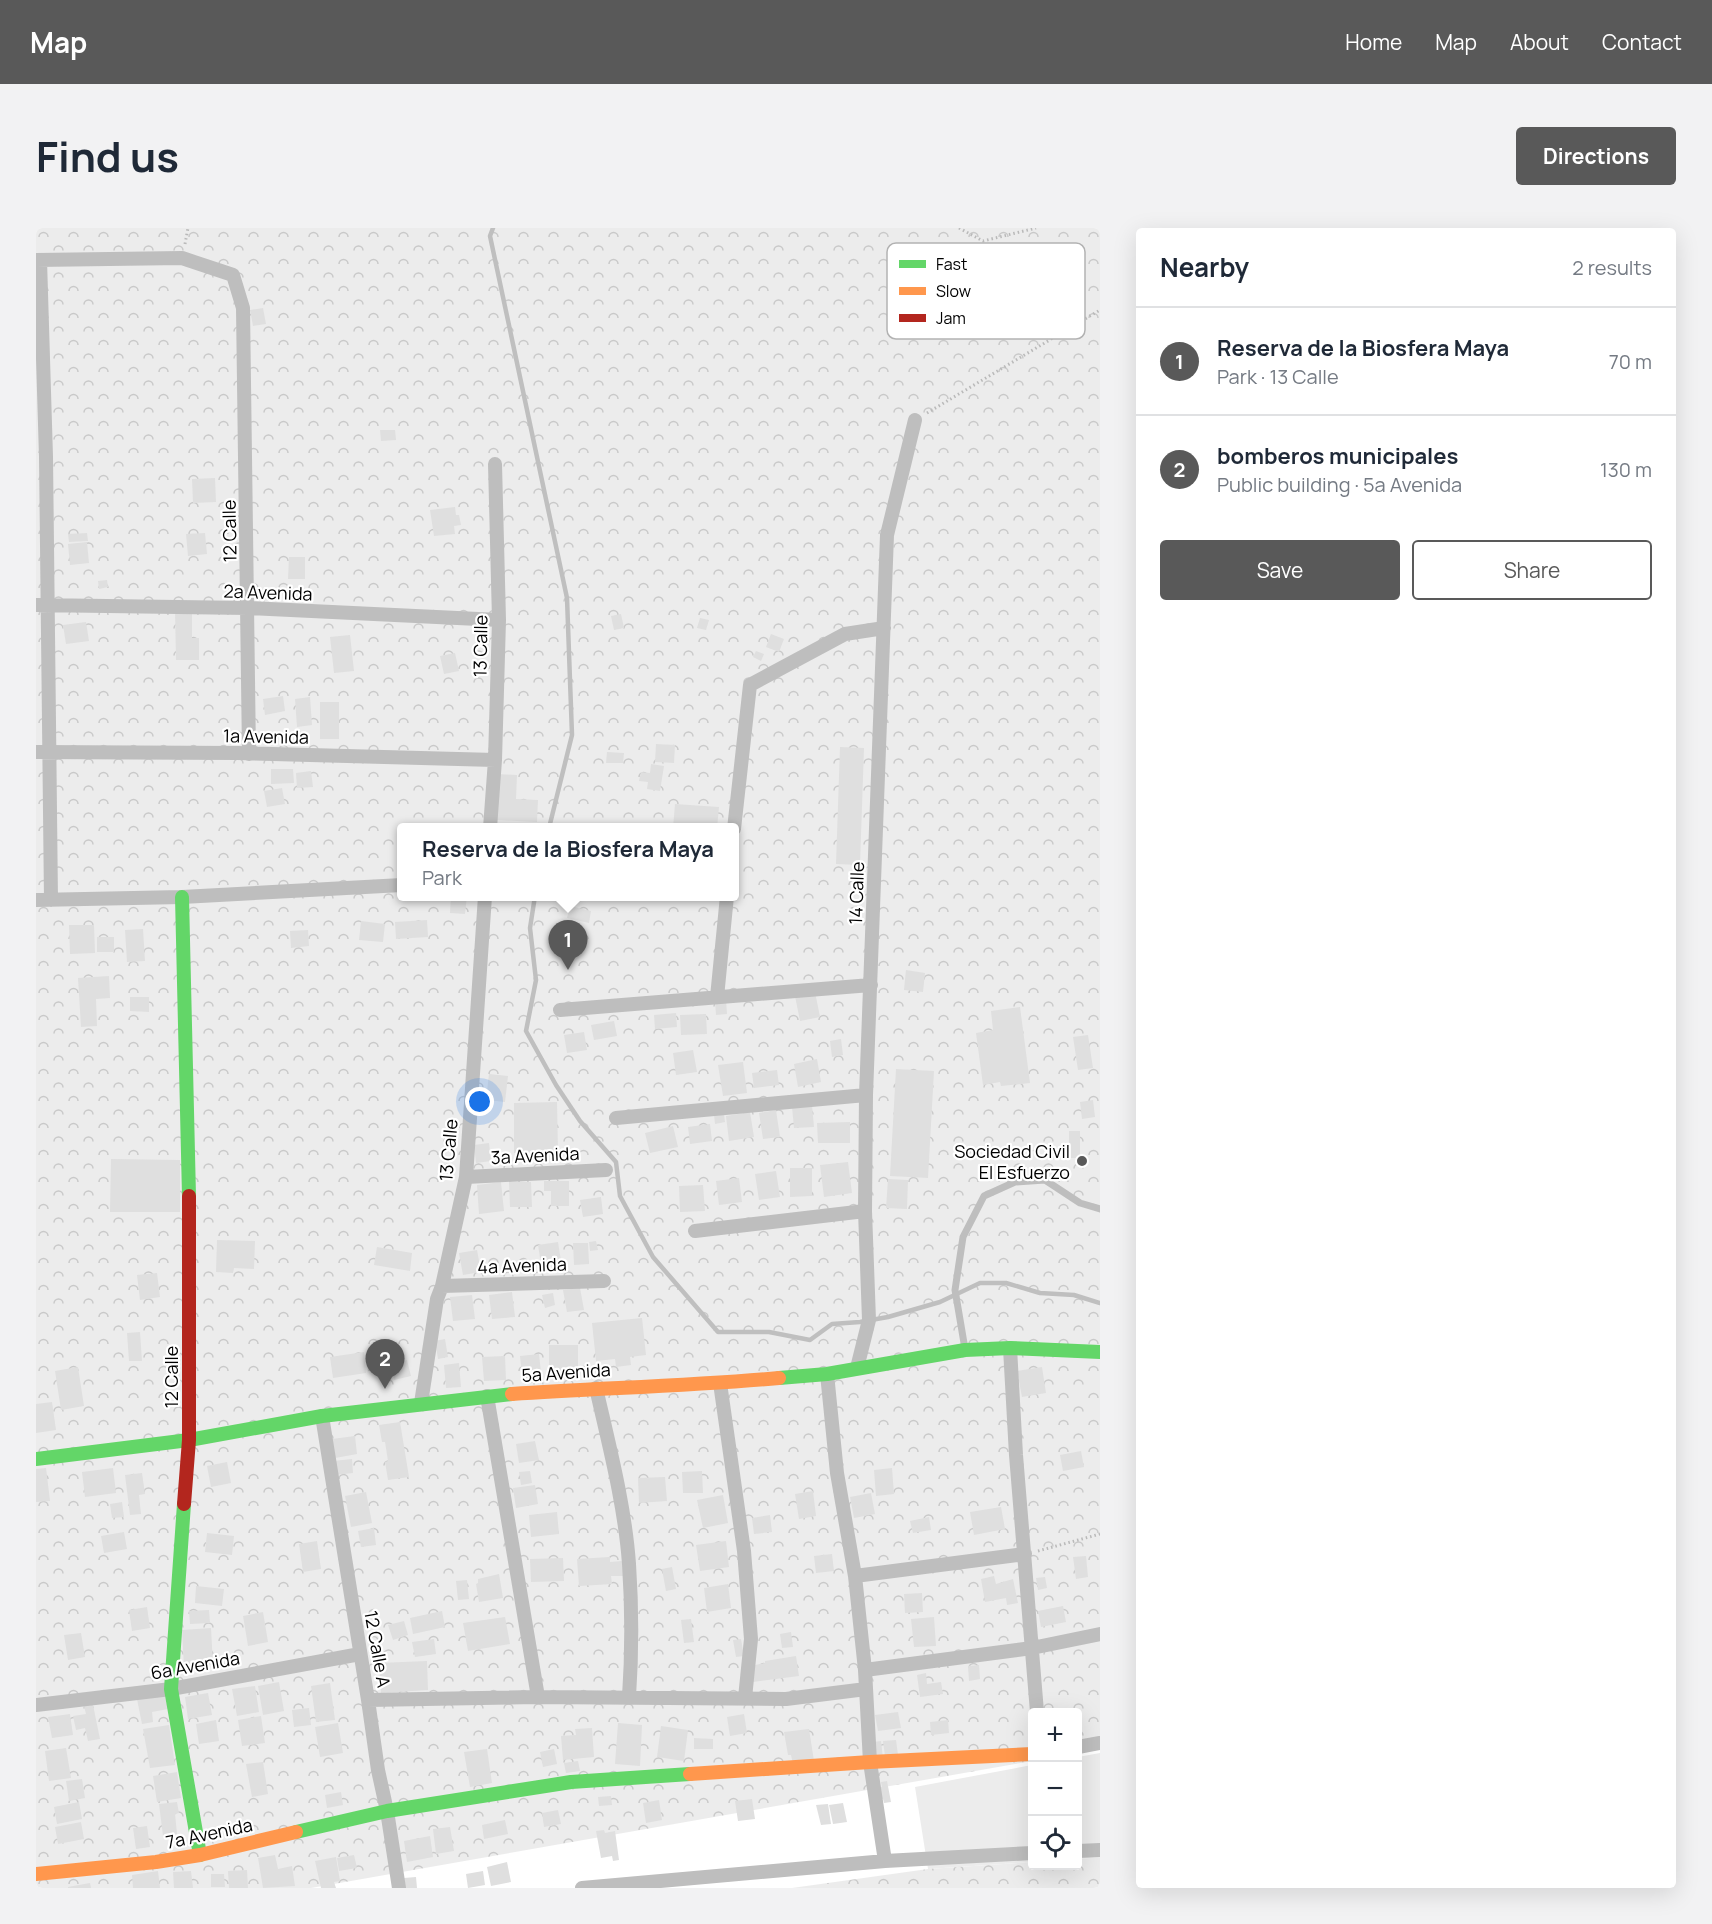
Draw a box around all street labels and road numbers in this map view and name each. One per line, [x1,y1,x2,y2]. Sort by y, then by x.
street label: 12 Calle [216,499,242,563]
street label: 2a Avenida [223,578,313,606]
street label: 13 Calle [467,615,493,677]
street label: 1a Avenida [223,723,309,749]
street label: 14 Calle [843,861,869,925]
street label: 13 Calle [433,1118,463,1182]
street label: 3a Avenida [490,1141,580,1169]
street label: 4a Avenida [477,1251,567,1279]
street label: 12 Calle [159,1346,183,1408]
street label: 5a Avenida [521,1357,611,1387]
street label: 12 Calle A [359,1609,397,1690]
street label: 6a Avenida [149,1645,241,1685]
street label: 7a Avenida [164,1812,254,1854]

